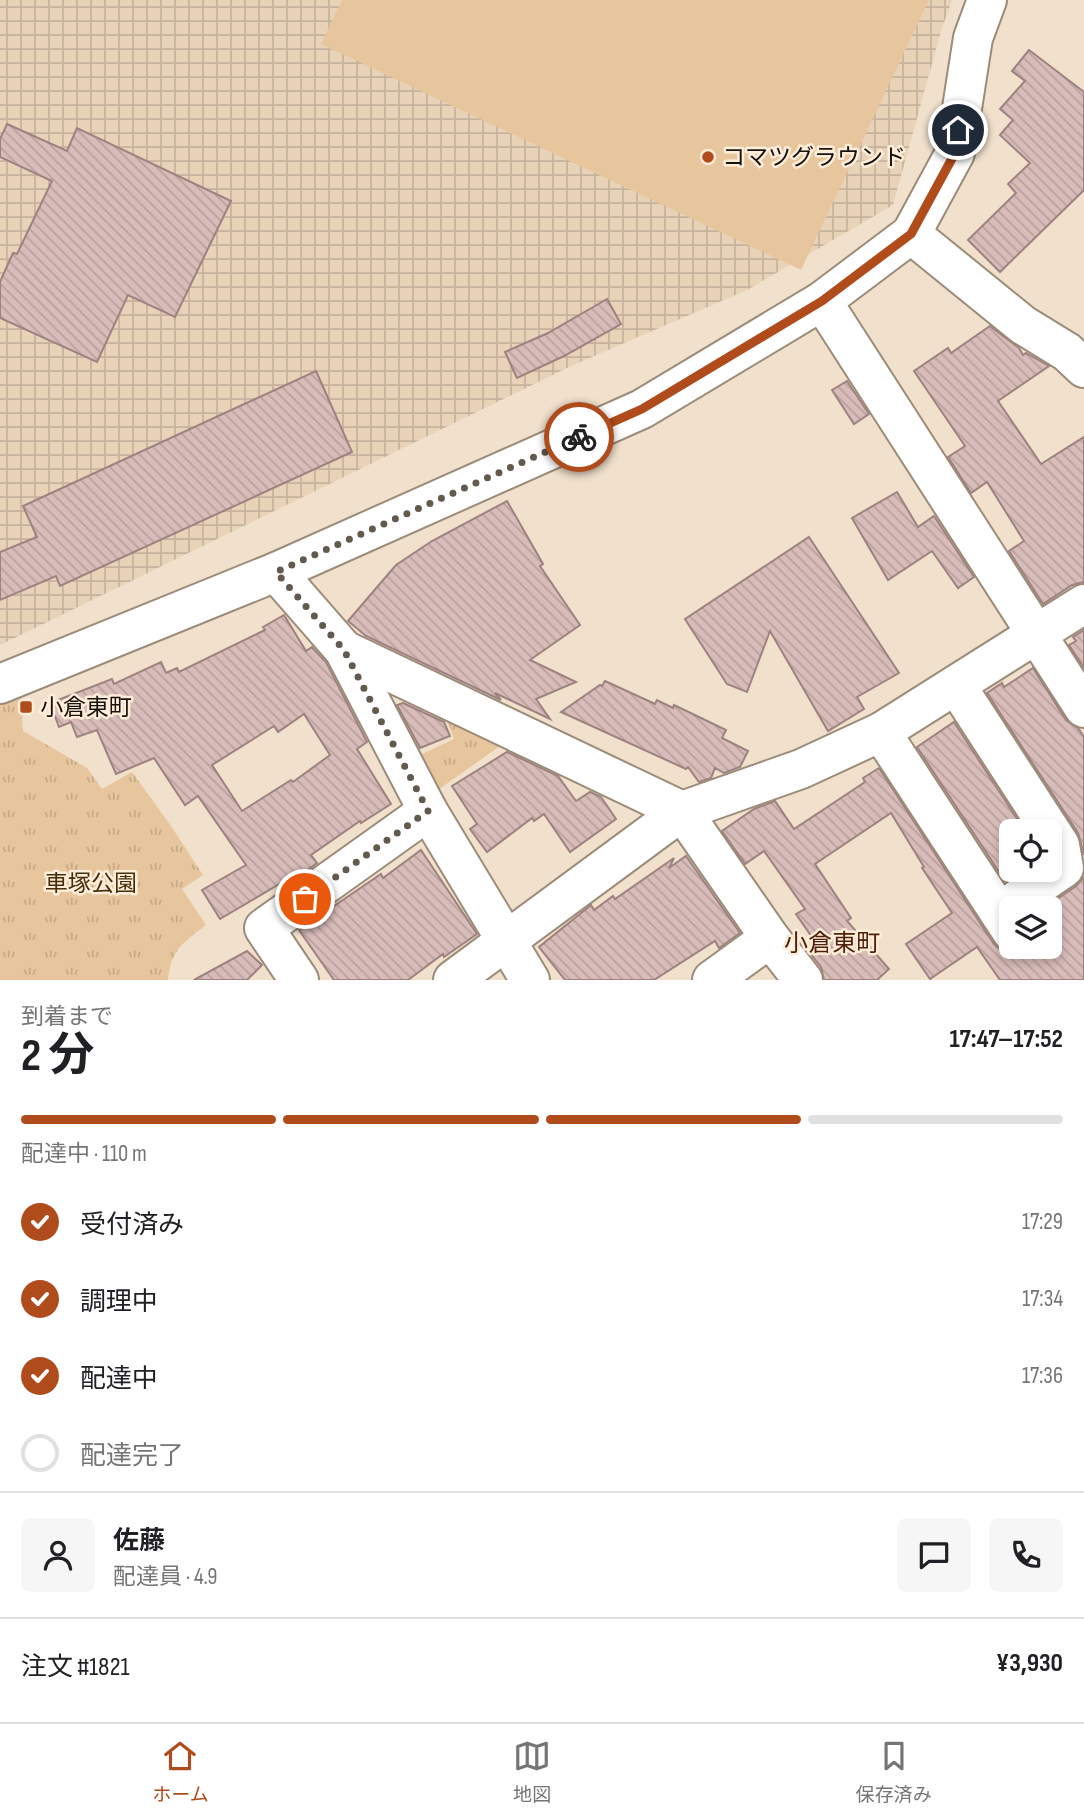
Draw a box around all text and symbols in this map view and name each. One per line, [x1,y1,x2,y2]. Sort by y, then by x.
pin [928,100,988,160]
icon: home [939,111,977,149]
place label: コマツグラウンド [722,144,906,172]
marker: コマツグラウンド [700,149,716,165]
courier [544,402,614,472]
icon: bike [560,418,598,456]
place label: 小倉東町 [40,694,132,722]
marker: 小倉東町 [18,699,34,715]
map controls [999,819,1062,959]
button: locate [999,819,1062,882]
pin [275,869,335,929]
park label: 車塚公園 [45,870,137,898]
icon: bag [286,880,324,918]
button: layers [999,896,1062,959]
district label: 小倉東町 [784,929,880,958]
text: 到着まで [21,1003,113,1031]
text: 17:47–17:52 [949,1024,1063,1055]
text: 2 分 [21,1029,94,1084]
text: 配達中 · 110 m [21,1140,147,1168]
icon: check [21,1203,59,1241]
text: 17:29 [1022,1208,1063,1236]
text: 受付済み [80,1210,184,1241]
icon: check [21,1280,59,1318]
text: 17:34 [1022,1285,1063,1313]
text: 調理中 [80,1287,158,1318]
icon: check [21,1357,59,1395]
text: 17:36 [1022,1362,1063,1390]
text: 配達中 [80,1364,158,1395]
text: 配達完了 [80,1441,184,1472]
button: person [21,1518,95,1592]
button: chat [897,1518,971,1592]
button: phone [989,1518,1063,1592]
text: 佐藤 [113,1526,165,1557]
text: 配達員 · 4.9 [113,1563,218,1591]
text: ¥3,930 [996,1648,1063,1679]
text: 注文 #1821 [21,1652,130,1683]
tab: ホーム [152,1737,209,1807]
tab: 地図 [513,1737,551,1807]
tab: 保存済み [856,1737,932,1807]

